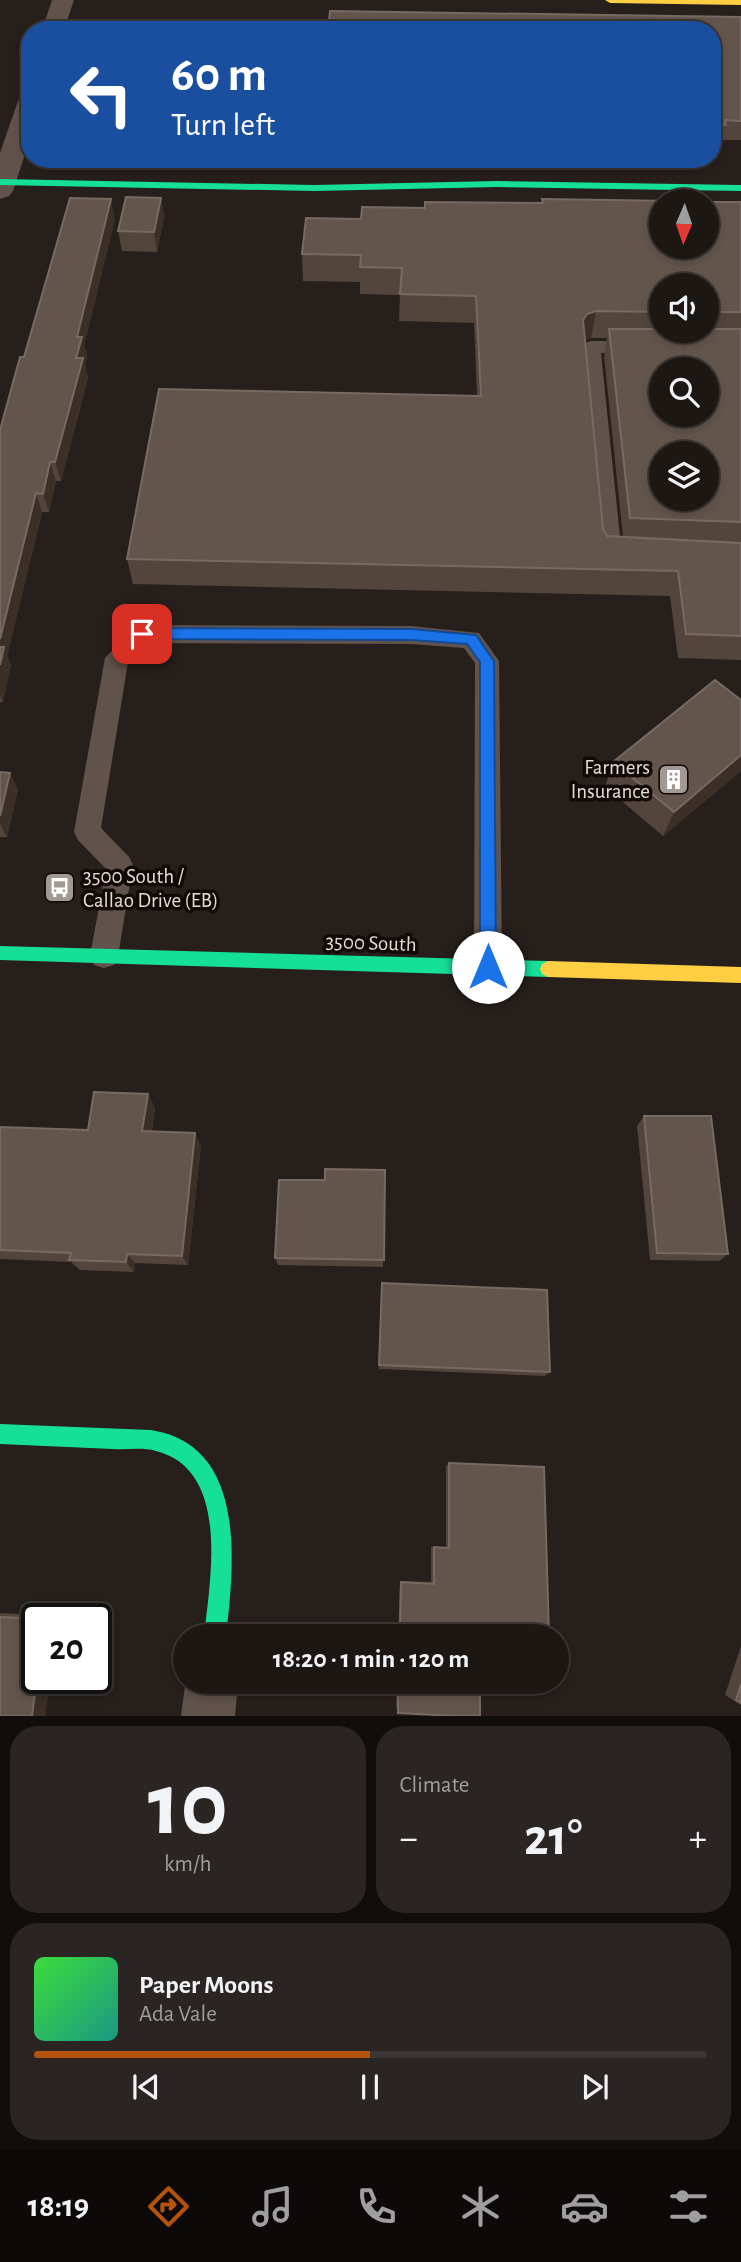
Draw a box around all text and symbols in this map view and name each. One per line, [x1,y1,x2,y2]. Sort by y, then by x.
icon: left [56,49,147,140]
text: 60 m [171,51,267,100]
text: Turn left [171,109,275,141]
north arrow [649,189,719,259]
map controls [649,189,719,511]
button: sound [649,273,719,343]
button: search [649,357,719,427]
button: layers [649,441,719,511]
pin [112,604,172,664]
icon: arrive [123,615,161,653]
place label: Farmers Insurance [571,757,650,802]
building icon: Farmers Insurance [656,762,690,796]
place label: 3500 South / Callao Drive (EB) [83,866,218,911]
bus stop icon: 3500 South / Callao Drive (EB) [43,871,77,905]
position arrow [451,930,525,1004]
street label: 3500 South [325,931,417,955]
speed limit sign: 20 [21,1603,112,1694]
text: 18:20 · 1 min · 120 m [273,1646,469,1672]
text: 10 [148,1760,228,1851]
text: Climate [400,1774,469,1797]
text: 21° [524,1812,582,1864]
text: − [400,1820,418,1858]
text: + [689,1820,707,1858]
text: km/h [164,1853,211,1876]
text: Paper Moons [139,1972,274,1998]
text: Ada Vale [139,2003,217,2026]
icon: previous [127,2068,165,2106]
icon: pause [351,2068,389,2106]
icon: next [576,2068,614,2106]
icon: directions [144,2182,193,2231]
icon: music [248,2182,297,2231]
icon: phone [352,2182,401,2231]
icon: climate [456,2182,505,2231]
icon: car [560,2182,609,2231]
icon: filters [664,2182,713,2231]
text: 18:19 [28,2190,89,2222]

